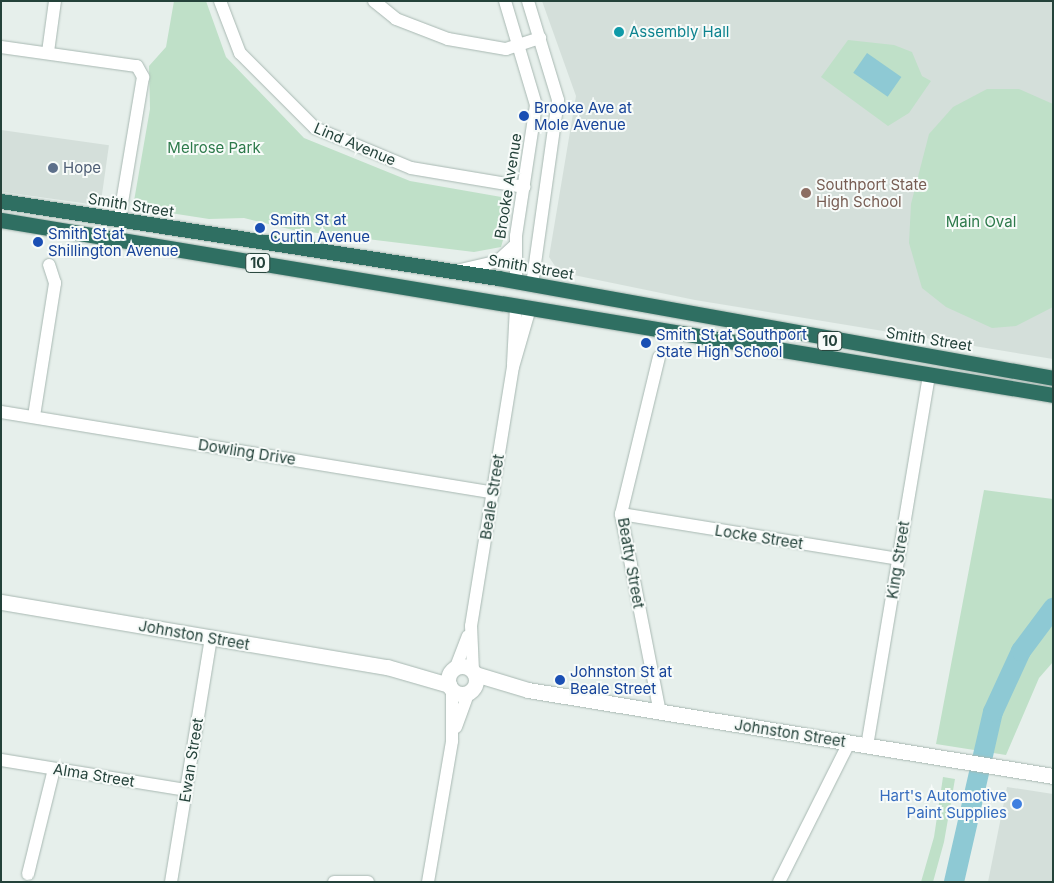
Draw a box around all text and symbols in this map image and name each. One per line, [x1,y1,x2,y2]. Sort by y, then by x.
place label: Assembly Hall [629,23,729,41]
marker: Assembly Hall [613,26,625,38]
place label: Brooke Ave at Mole Avenue [534,98,632,133]
marker: Brooke Ave at Mole Avenue [518,110,530,122]
street label: Lind Avenue [311,119,399,169]
street label: Brooke Avenue [491,132,525,240]
park label: Melrose Park [167,139,261,157]
place label: Hope [63,159,101,177]
marker: Hope [47,162,59,174]
place label: Southport State High School [816,175,927,210]
marker: Southport State High School [800,187,812,199]
street label: Smith Street [87,189,175,221]
place label: Smith St at Curtin Avenue [270,210,370,245]
park label: Main Oval [946,213,1016,231]
marker: Smith St at Curtin Avenue [254,222,266,234]
place label: Smith St at Shillington Avenue [48,224,179,259]
marker: Smith St at Shillington Avenue [32,236,44,248]
street label: Smith Street [487,251,575,283]
road number: 10 [244,252,272,274]
street label: Smith Street [885,323,973,355]
place label: Smith St at Southport State High School [656,325,807,360]
road number: 10 [816,330,844,352]
marker: Smith St at Southport State High School [640,337,652,349]
street label: Dowling Drive [197,435,297,469]
street label: Beale Street [476,453,508,541]
street label: Beatty Street [614,516,648,610]
street label: King Street [883,520,913,600]
street label: Locke Street [714,521,804,553]
street label: Johnston Street [137,616,251,654]
place label: Johnston St at Beale Street [570,662,672,697]
marker: Johnston St at Beale Street [554,674,566,686]
street label: Johnston Street [733,715,847,751]
street label: Ewan Street [175,717,207,803]
street label: Alma Street [52,760,136,790]
place label: Hart's Automotive Paint Supplies [879,786,1007,821]
marker: Hart's Automotive Paint Supplies [1011,798,1023,810]

